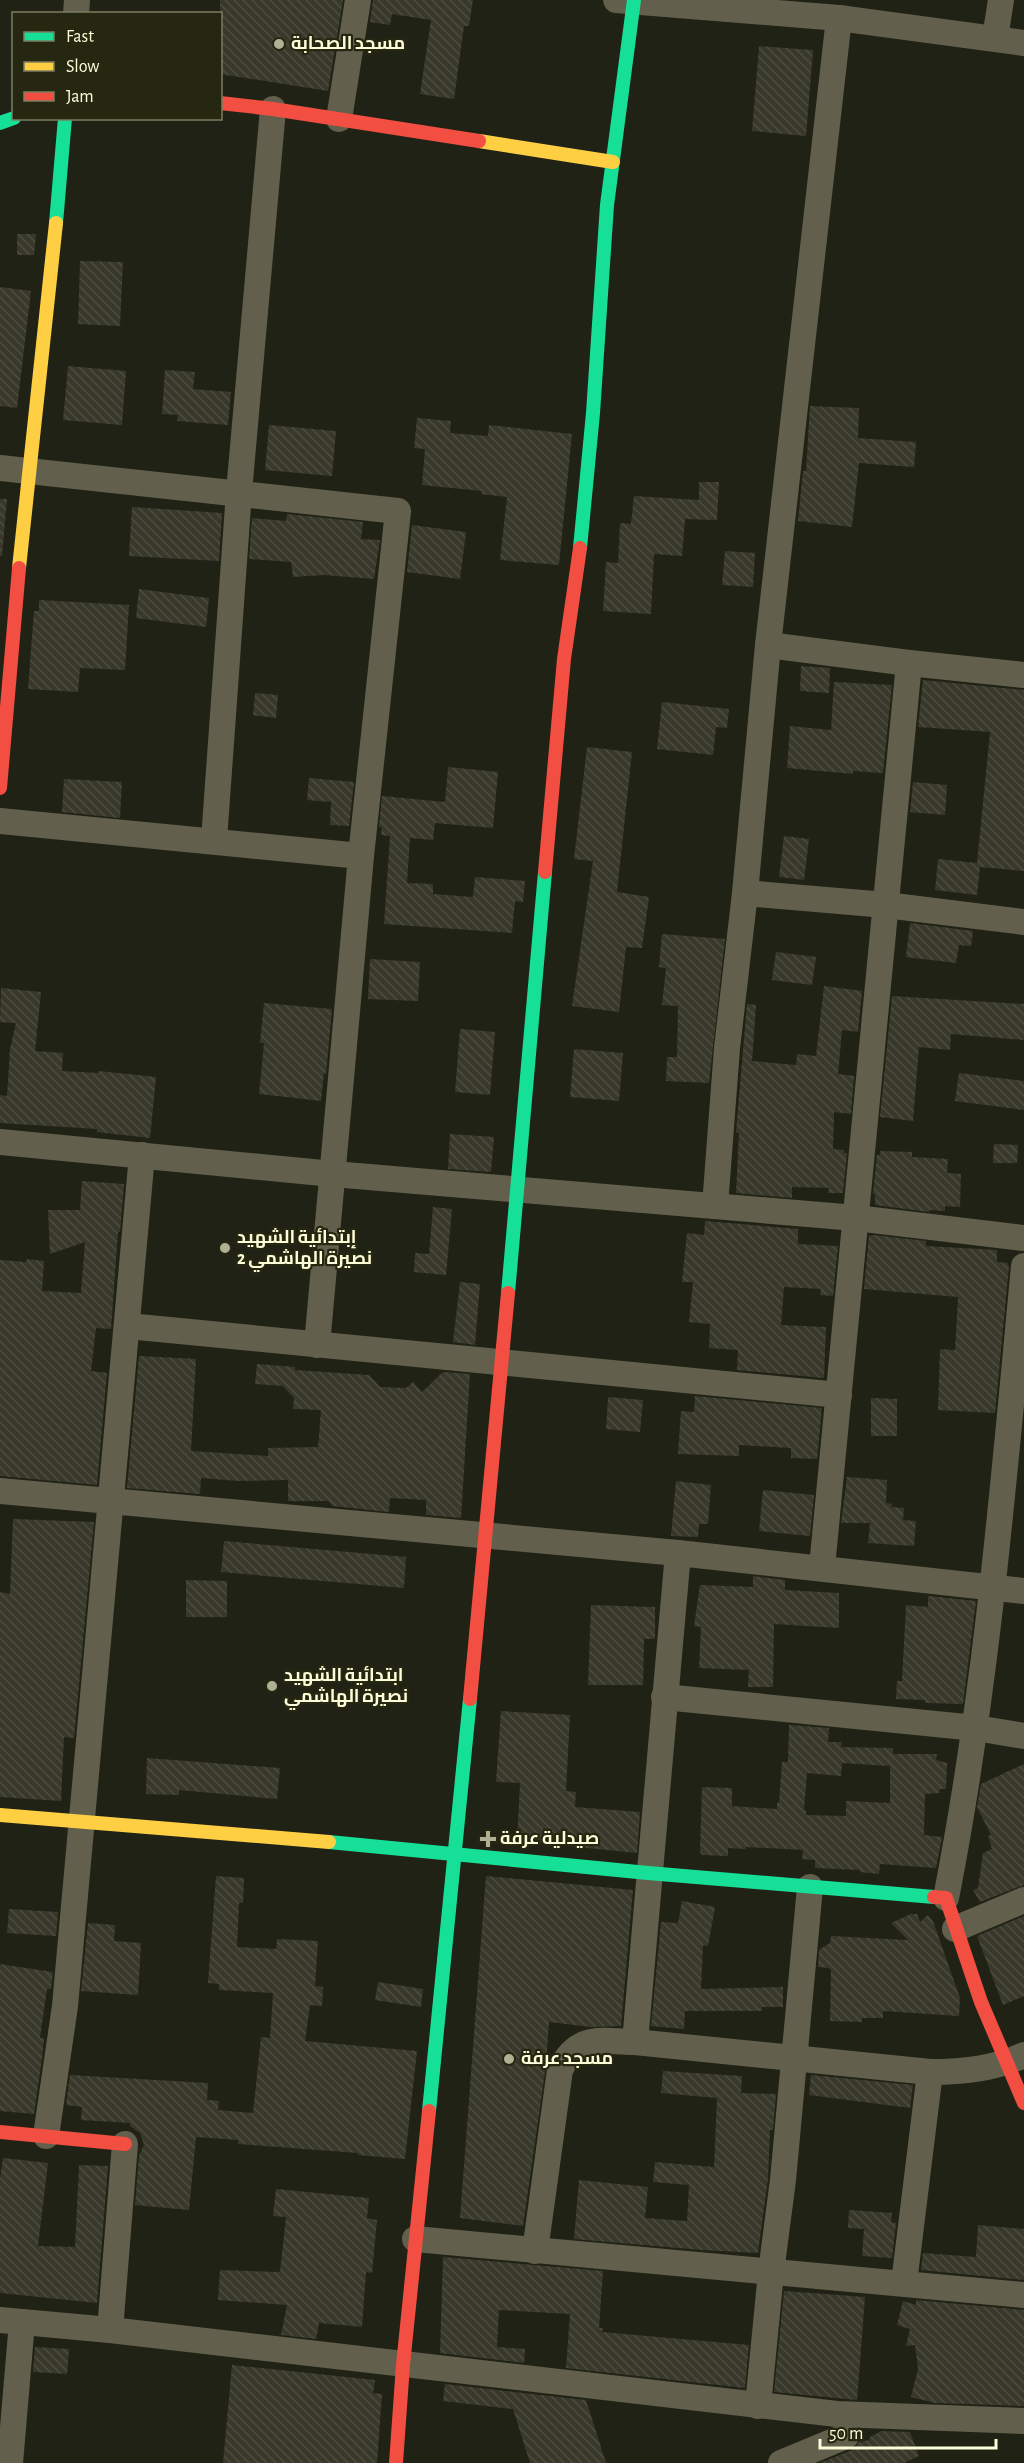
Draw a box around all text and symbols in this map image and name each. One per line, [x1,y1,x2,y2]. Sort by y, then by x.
legend [12,12,222,120]
text: Fast [66,28,94,46]
place label: مسجد الصحابة [291,35,405,53]
marker: مسجد الصحابة [272,37,286,51]
text: Slow [66,58,99,76]
text: Jam [66,88,94,106]
place label: إبتدائية الشهيد نصيرة الهاشمي 2 [237,1227,372,1273]
marker: إبتدائية الشهيد نصيرة الهاشمي 2 [218,1241,232,1255]
place label: ابتدائية الشهيد نصيرة الهاشمي [284,1665,408,1711]
marker: ابتدائية الشهيد نصيرة الهاشمي [265,1679,279,1693]
place label: صيدلية عرفة [500,1830,599,1849]
marker: صيدلية عرفة [481,1832,495,1846]
place label: مسجد عرفة [521,2050,613,2069]
marker: مسجد عرفة [502,2052,516,2066]
scale bar [820,2412,996,2450]
text: 50 m [829,2425,863,2443]

